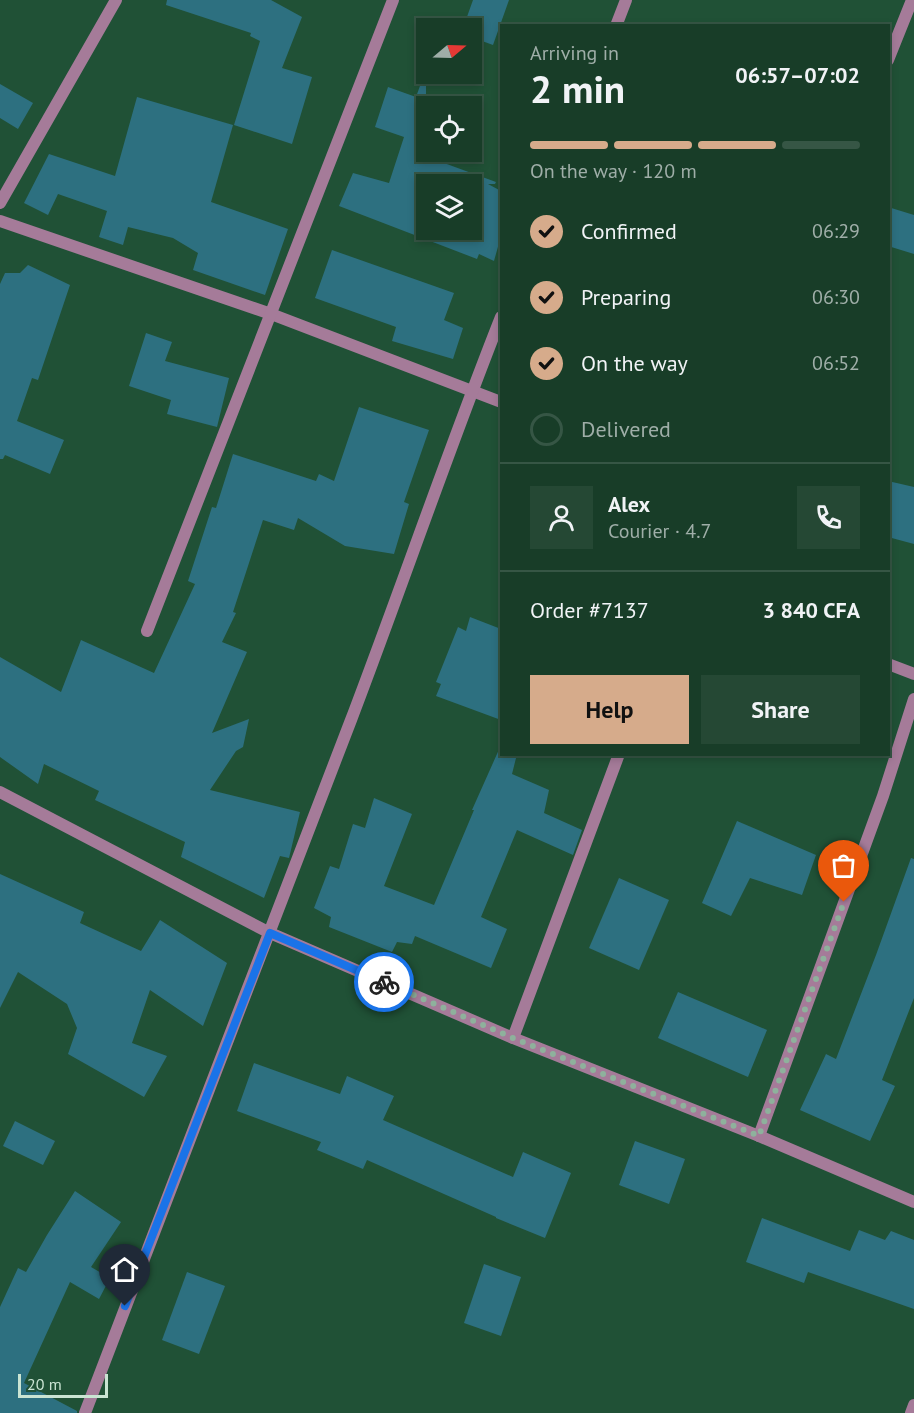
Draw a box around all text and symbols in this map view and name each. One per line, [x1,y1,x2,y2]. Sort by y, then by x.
north arrow [416,18,482,84]
map controls [416,18,482,240]
text: Arriving in [530,40,619,66]
text: 06:57–07:02 [735,61,860,89]
text: 2 min [530,63,625,114]
button: locate [416,96,482,162]
text: On the way · 120 m [530,158,697,184]
button: layers [416,174,482,240]
icon: check [530,215,563,248]
text: Confirmed [581,217,677,245]
text: 06:29 [812,218,860,244]
icon: check [530,281,563,314]
text: Preparing [581,283,671,311]
text: 06:30 [812,284,860,310]
icon: check [530,347,563,380]
text: On the way [581,349,688,377]
text: 06:52 [812,350,860,376]
text: Delivered [581,415,671,443]
button: person [530,486,593,549]
button: phone [797,486,860,549]
text: Alex [608,490,650,518]
text: Courier · 4.7 [608,518,711,544]
text: Order #7137 [530,596,649,624]
text: 3 840 CFA [762,596,860,624]
button: Help [530,675,689,744]
button: Share [701,675,860,744]
pin [818,840,869,902]
icon: bag [827,849,860,882]
courier [354,952,414,1012]
icon: bike [368,966,401,999]
pin [99,1244,150,1306]
icon: home [108,1253,141,1286]
scale bar [18,1371,108,1398]
text: 20 m [27,1374,62,1394]

